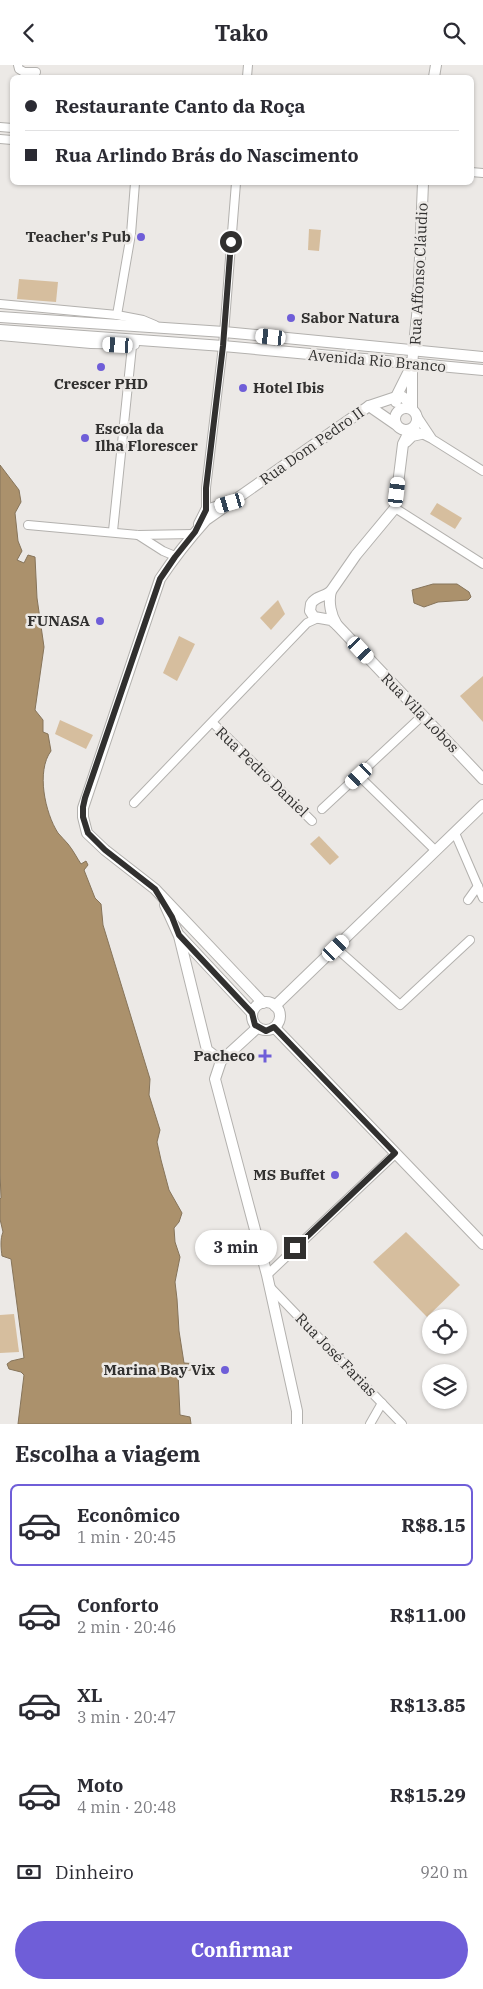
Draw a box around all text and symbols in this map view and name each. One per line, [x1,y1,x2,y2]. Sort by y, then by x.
text: Tako [215,18,268,47]
icon: back [15,19,43,47]
icon: search [440,19,468,47]
text: Restaurante Canto da Roça [55,94,305,118]
text: Rua Arlindo Brás do Nascimento [55,143,359,167]
street label: Rua Affonso Cláudio [405,202,432,346]
place label: Teacher's Pub [26,227,131,246]
marker: Teacher's Pub [135,231,147,243]
route start [220,231,242,253]
place label: Sabor Natura [301,308,400,327]
marker: Sabor Natura [285,312,297,324]
car [255,328,286,346]
car [102,337,133,353]
street label: Avenida Rio Branco [307,345,447,376]
marker: Crescer PHD [95,361,107,373]
place label: Crescer PHD [54,374,148,393]
place label: Hotel Ibis [253,378,324,397]
marker: Hotel Ibis [237,382,249,394]
street label: Rua Dom Pedro II [256,402,368,489]
place label: Escola da Ilha Florescer [95,419,199,455]
marker: Escola da Ilha Florescer [79,432,91,444]
car [387,476,406,508]
car [213,492,246,514]
place label: FUNASA [27,611,91,630]
marker: FUNASA [94,615,106,627]
car [345,634,376,666]
street label: Rua Vila Lobos [377,669,463,757]
street label: Rua Pedro Daniel [212,723,313,821]
car [342,760,375,792]
car [319,932,352,964]
place label: Pacheco [193,1046,255,1065]
marker: Pacheco [259,1050,271,1062]
place label: MS Buffet [253,1165,325,1184]
marker: MS Buffet [329,1169,341,1181]
callout: 3 min [195,1231,278,1265]
text: 3 min [214,1237,258,1257]
route end [284,1237,306,1259]
street label: Rua José Farias [292,1309,381,1400]
map controls [422,1309,467,1409]
button: locate [422,1309,467,1354]
place label: Marina Bay Vix [104,1360,215,1379]
marker: Marina Bay Vix [219,1364,231,1376]
button: layers [422,1364,467,1409]
text: Escolha a viagem [15,1439,200,1468]
icon: car [17,1503,62,1548]
text: Econômico [77,1503,180,1527]
text: R$8.15 [401,1513,466,1537]
text: 1 min · 20:45 [77,1527,176,1547]
icon: car [17,1593,62,1638]
text: Conforto [77,1593,159,1617]
text: R$11.00 [390,1603,466,1627]
text: 2 min · 20:46 [77,1617,176,1637]
icon: car [17,1683,62,1728]
text: XL [77,1683,103,1707]
text: R$13.85 [390,1693,466,1717]
text: 3 min · 20:47 [77,1707,176,1727]
icon: car [17,1773,62,1818]
text: Moto [77,1773,123,1797]
text: R$15.29 [390,1783,466,1807]
text: 4 min · 20:48 [77,1797,176,1817]
icon: cash [15,1858,43,1886]
text: Dinheiro [55,1860,134,1884]
text: 920 m [420,1862,468,1882]
button: Confirmar [15,1921,468,1979]

